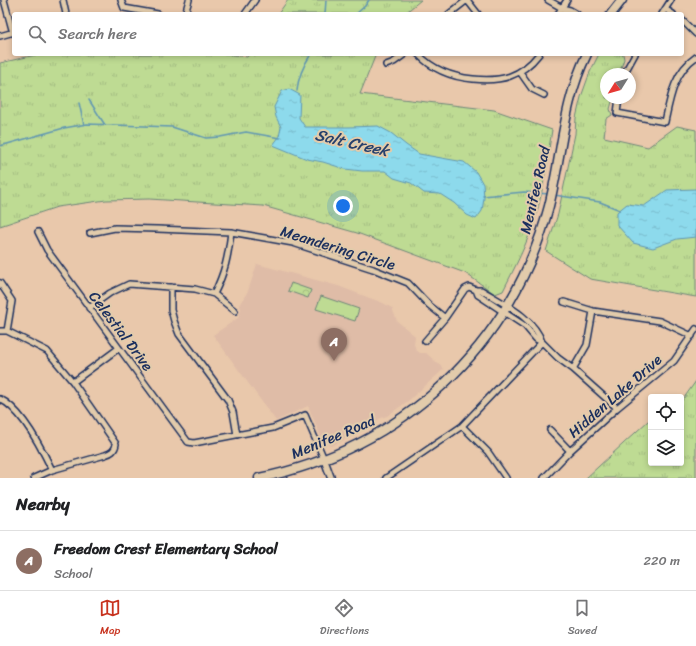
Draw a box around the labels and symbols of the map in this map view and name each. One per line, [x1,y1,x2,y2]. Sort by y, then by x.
north arrow [600,68,636,104]
water label: Salt Creek [312,120,394,166]
street label: Menifee Road [512,142,558,237]
your location [333,196,353,216]
street label: Meandering Circle [277,218,399,278]
street label: Celestial Drive [82,285,160,377]
pin: A [321,328,347,361]
street label: Hidden Lake Drive [562,348,668,444]
street label: Menifee Road [287,407,380,466]

